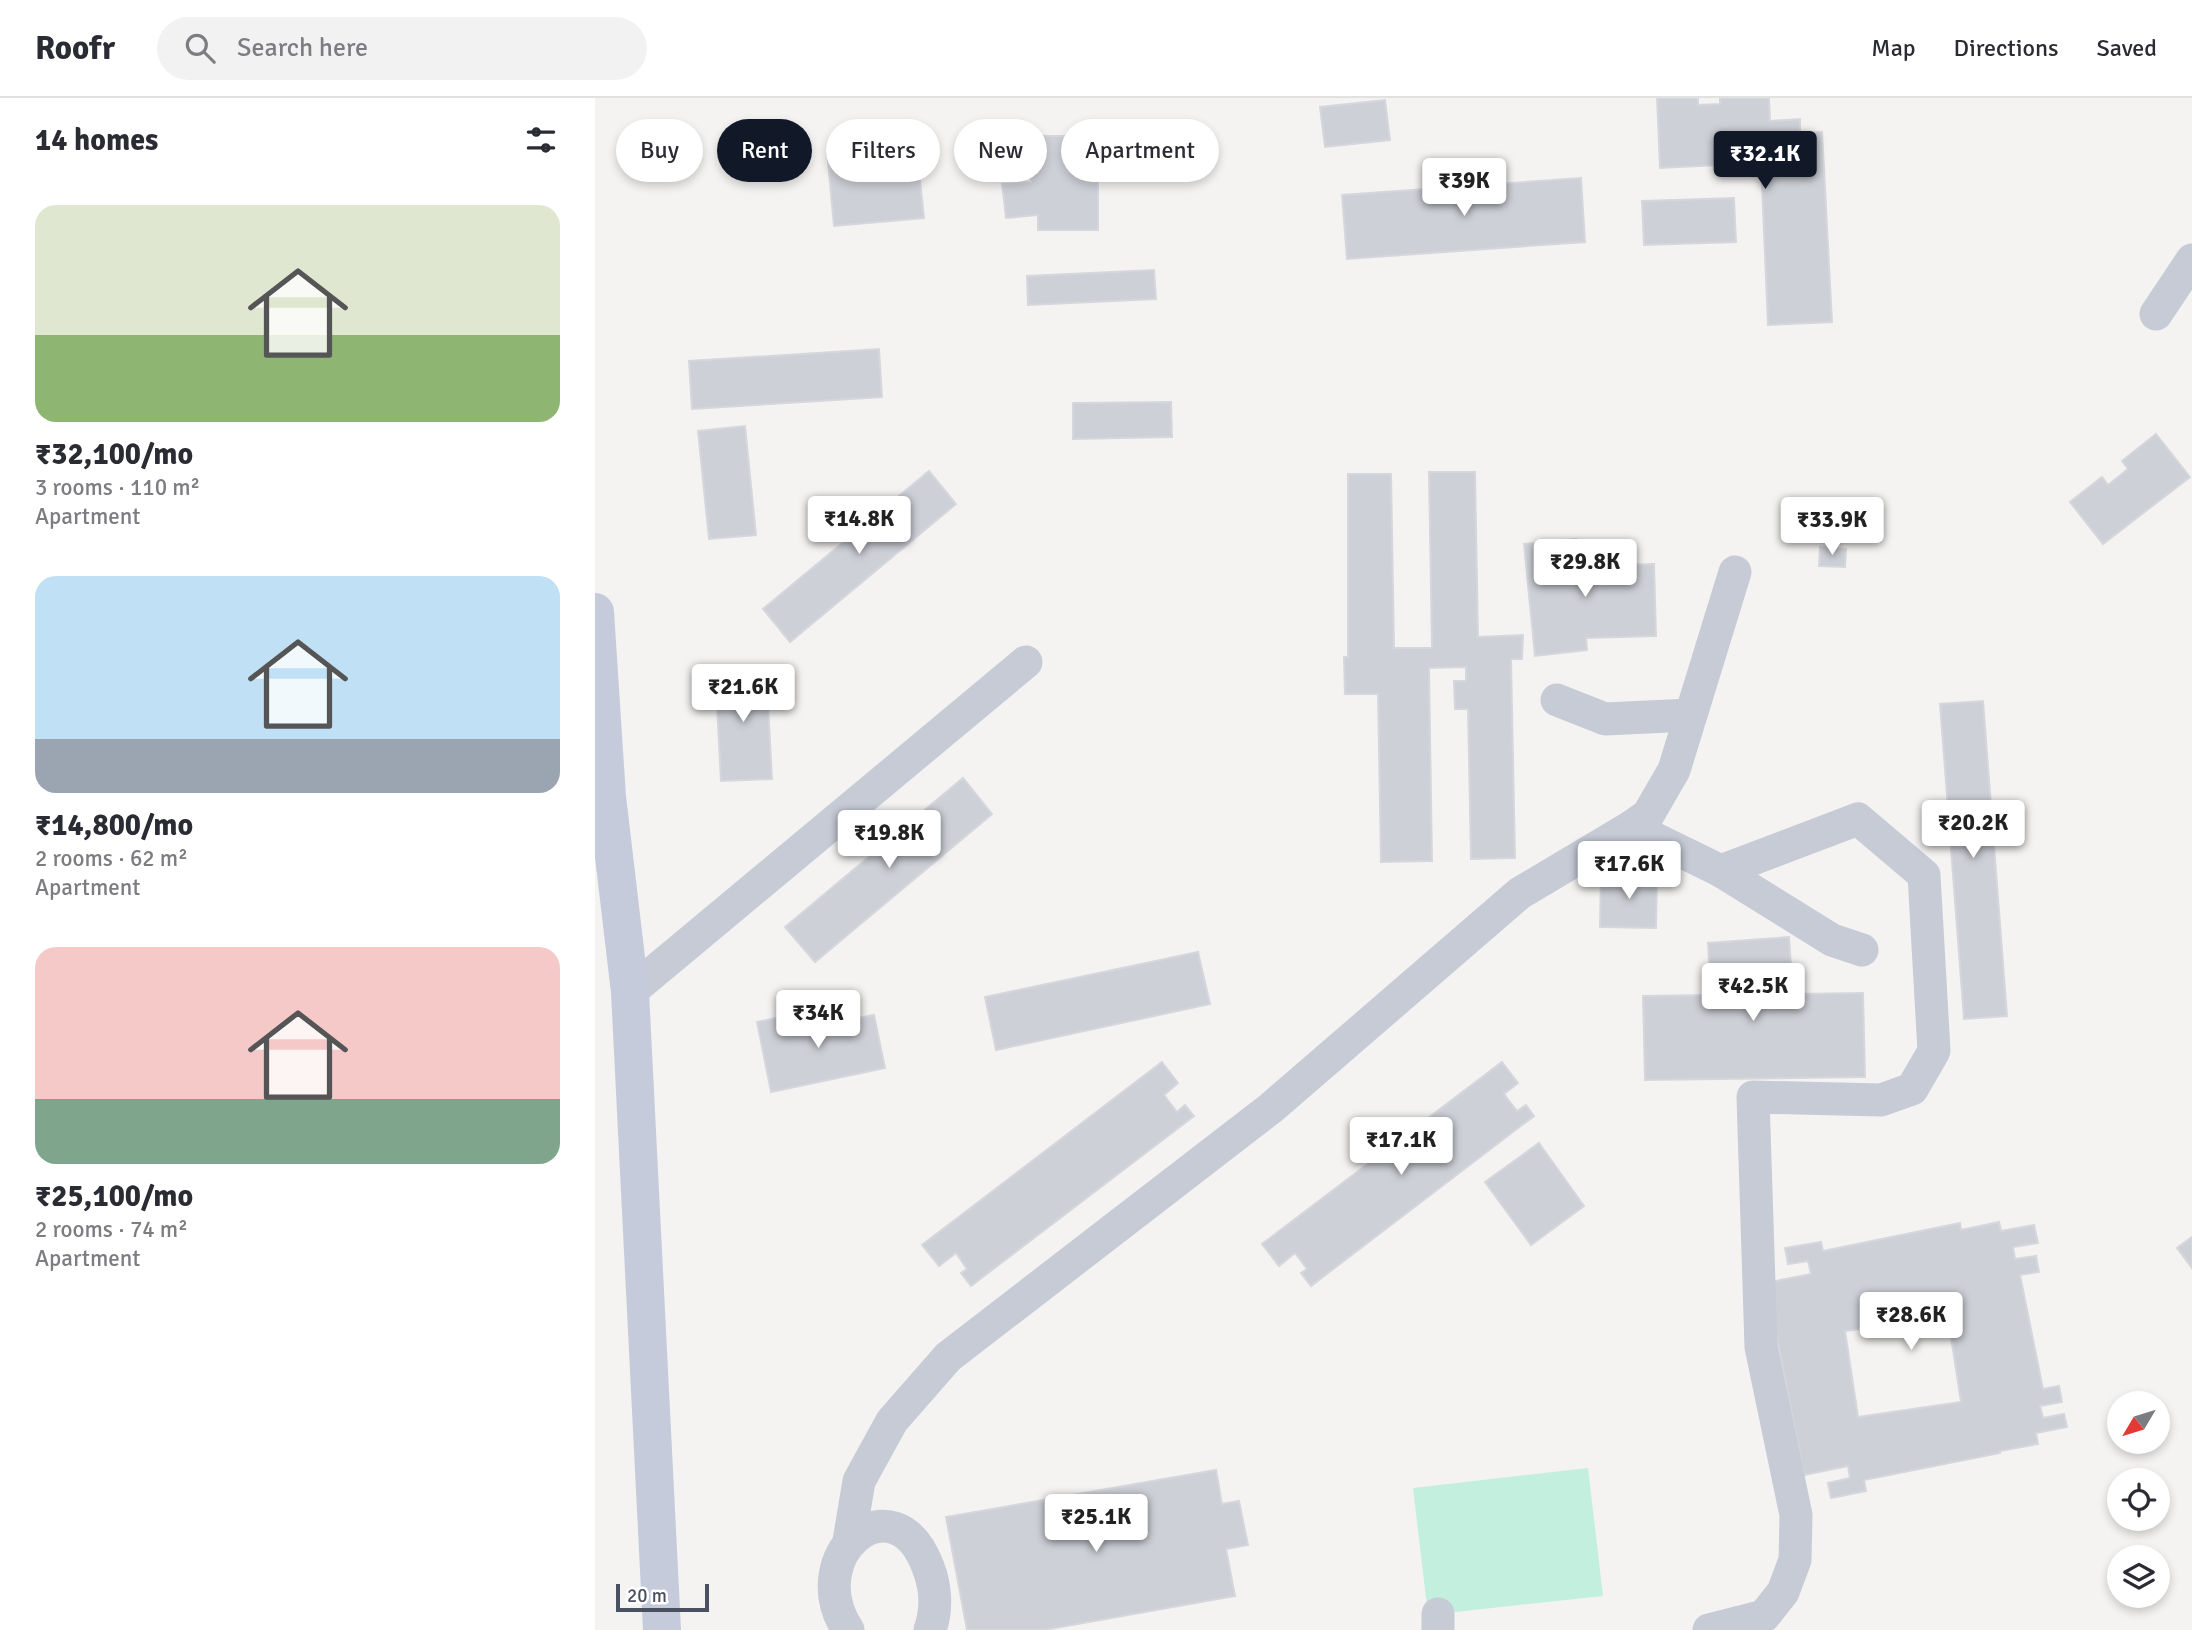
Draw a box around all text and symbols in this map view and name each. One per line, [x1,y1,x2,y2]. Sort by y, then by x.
search box [157,17,647,80]
text: Roofr [35,28,115,69]
icon: search [181,29,219,67]
text: Search here [237,32,368,64]
text: Map [1871,33,1916,63]
text: Directions [1954,33,2059,63]
text: Saved [2097,33,2157,63]
chip: Buy [616,119,703,182]
chip: Rent [717,119,812,182]
chip: Filters [826,119,940,182]
chip: New [954,119,1047,182]
chip: Apartment [1061,119,1219,182]
icon: filters [522,121,560,159]
text: 14 homes [35,122,158,159]
pin: ₹32.1K [1708,132,1822,191]
text: ₹32.1K [1730,139,1800,168]
pin: ₹39K [1423,158,1505,218]
text: ₹39K [1438,166,1490,195]
icon: home [235,250,361,376]
text: ₹32,100/mo [35,436,193,473]
text: 3 rooms · 110 m² [35,473,200,502]
pin: ₹14.8K [802,496,916,556]
pin: ₹33.9K [1775,498,1889,557]
text: Apartment [35,502,140,531]
text: ₹14.8K [824,504,894,533]
text: ₹33.9K [1797,505,1867,534]
pin: ₹29.8K [1528,540,1642,599]
text: ₹29.8K [1550,547,1620,576]
icon: home [235,621,361,747]
pin: ₹21.6K [686,664,800,724]
text: ₹21.6K [708,672,778,701]
pin: ₹20.2K [1916,800,2030,860]
text: ₹14,800/mo [35,807,193,844]
text: ₹20.2K [1938,808,2008,837]
pin: ₹19.8K [832,810,946,870]
text: ₹19.8K [854,818,924,847]
pin: ₹17.6K [1572,842,1686,901]
text: 2 rooms · 62 m² [35,844,188,873]
text: ₹17.6K [1594,849,1664,878]
text: Apartment [35,873,140,902]
pin: ₹42.5K [1696,964,1810,1023]
text: ₹42.5K [1718,971,1788,1000]
pin: ₹34K [777,990,859,1050]
icon: home [235,992,361,1118]
text: ₹34K [792,998,844,1027]
pin: ₹17.1K [1344,1118,1458,1177]
text: ₹17.1K [1366,1125,1436,1154]
text: ₹25,100/mo [35,1178,193,1215]
text: 2 rooms · 74 m² [35,1215,188,1244]
text: Apartment [35,1244,140,1273]
pin: ₹28.6K [1854,1292,1968,1352]
text: ₹28.6K [1876,1300,1946,1329]
north arrow [2107,1391,2170,1454]
map controls [2107,1391,2170,1608]
button: locate [2107,1468,2170,1531]
pin: ₹25.1K [1039,1494,1153,1554]
text: ₹25.1K [1061,1502,1131,1531]
button: layers [2107,1545,2170,1608]
scale bar [616,1581,709,1613]
text: 20 m [627,1584,667,1608]

